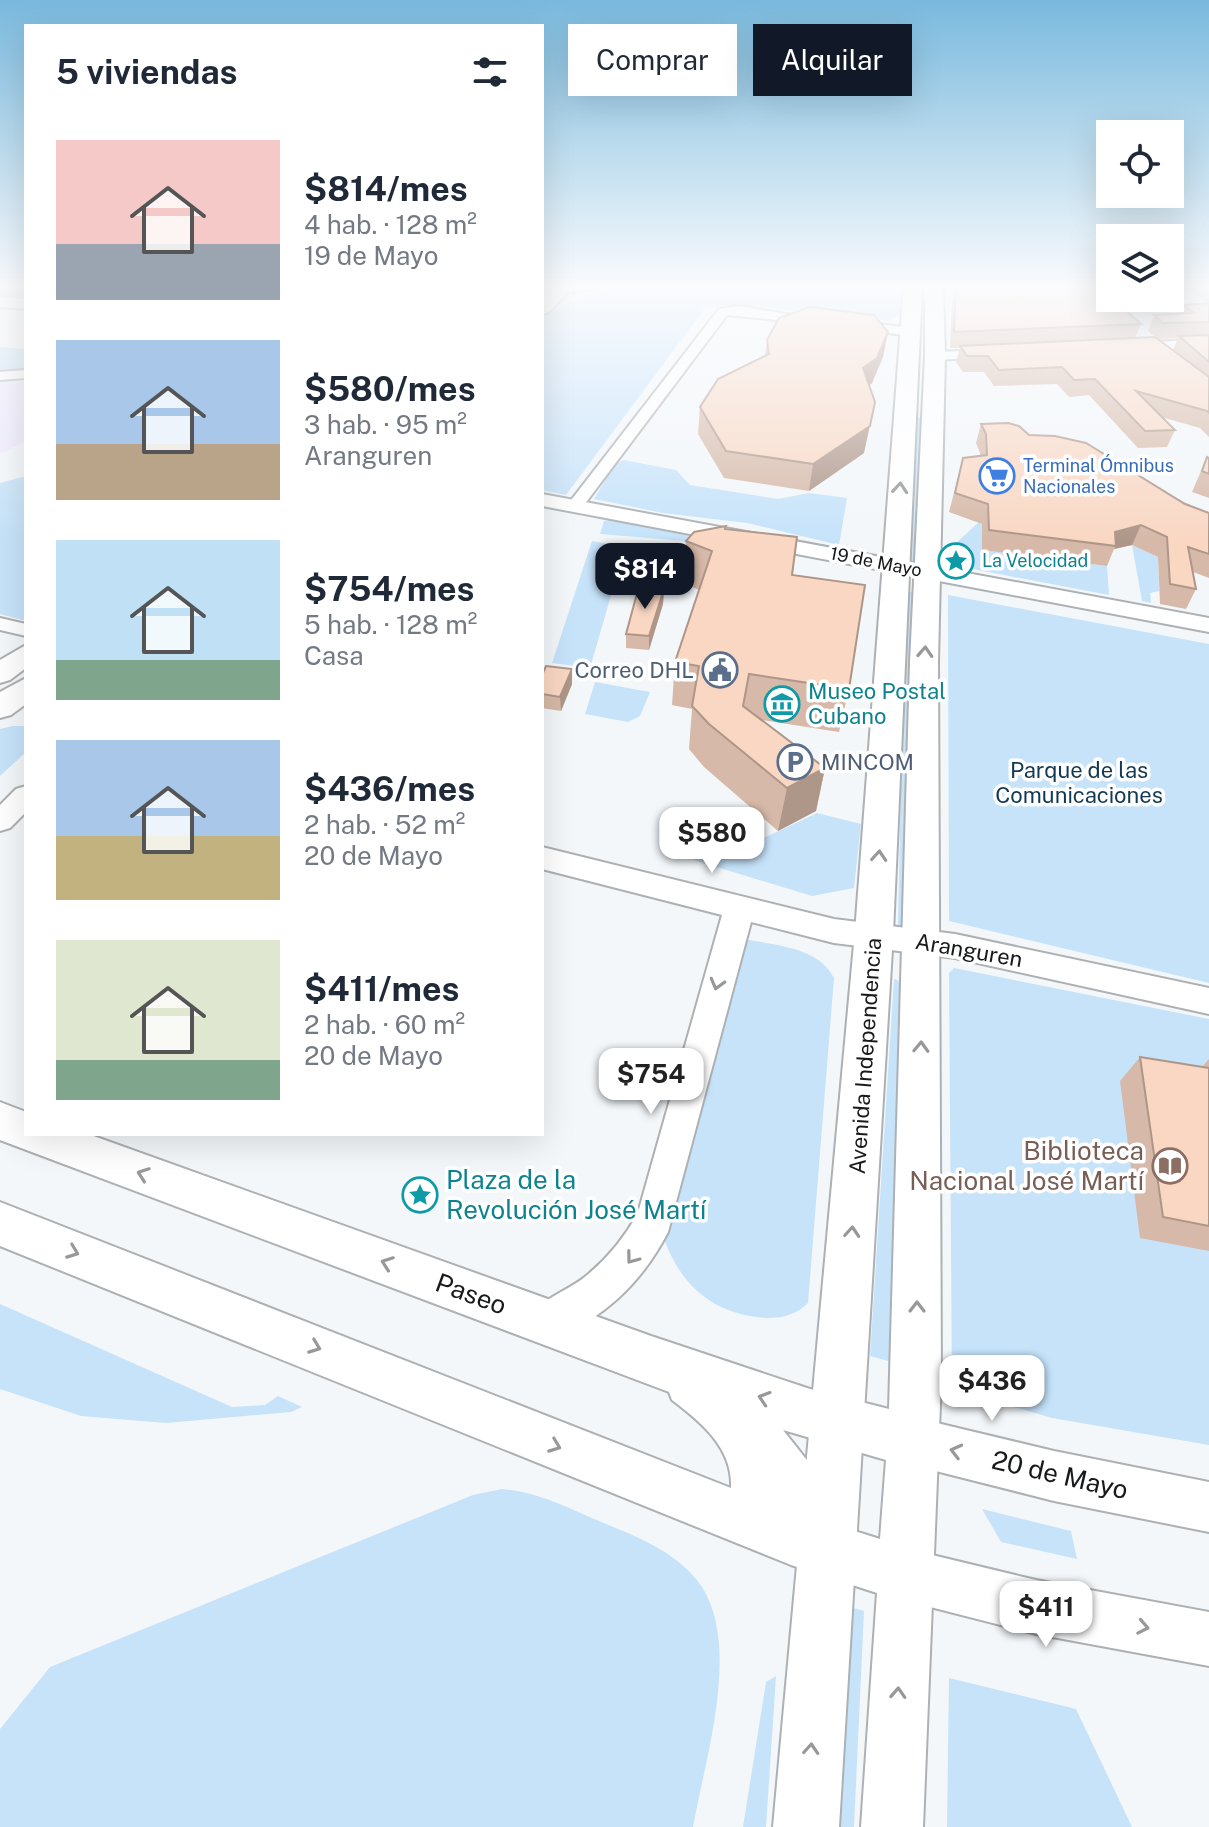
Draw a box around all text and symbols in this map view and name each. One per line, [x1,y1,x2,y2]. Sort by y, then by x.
chip: Comprar [568,24,737,96]
chip: Alquilar [753,24,912,96]
icon: filters [468,50,512,94]
text: 5 viviendas [56,52,238,92]
map controls [1096,120,1184,312]
button: locate [1096,120,1184,208]
text: $814/mes [304,169,468,209]
icon: home [120,172,216,268]
text: 4 hab. · 128 m² [304,209,477,240]
button: layers [1096,224,1184,312]
text: 19 de Mayo [304,240,438,271]
text: $580/mes [304,369,476,409]
icon: home [120,372,216,468]
text: 3 hab. · 95 m² [304,409,467,440]
text: Aranguren [304,440,432,471]
place label: Terminal Ómnibus Nacionales [1023,454,1174,497]
supermarket icon: Terminal Ómnibus Nacionales [978,457,1016,495]
one-way arrow [891,481,908,494]
street label: 19 de Mayo [828,542,924,581]
place icon: La Velocidad [937,542,975,580]
pin: $814 [598,543,692,611]
place label: La Velocidad [982,550,1088,571]
text: $814 [613,553,677,584]
text: $754/mes [304,569,475,609]
icon: home [120,572,216,668]
text: 5 hab. · 128 m² [304,609,477,640]
text: Casa [304,640,364,671]
one-way arrow [916,645,933,658]
public building icon: Correo DHL [701,651,739,689]
place label: Correo DHL [575,657,694,683]
place label: Museo Postal Cubano [808,678,946,729]
museum icon: Museo Postal Cubano [763,685,801,723]
parking icon: MINCOM [776,743,814,781]
place label: MINCOM [821,749,914,775]
park label: Parque de las Comunicaciones [995,757,1163,808]
text: $436/mes [304,769,475,809]
icon: home [120,772,216,868]
pin: $580 [665,807,759,875]
text: 2 hab. · 52 m² [304,809,465,840]
text: $580 [677,817,747,848]
text: 20 de Mayo [304,840,443,871]
one-way arrow [870,849,887,862]
street label: Aranguren [913,928,1025,972]
street label: Avenida Independencia [844,937,886,1175]
text: $411/mes [304,969,459,1009]
icon: home [120,972,216,1068]
one-way arrow [710,977,727,991]
text: 2 hab. · 60 m² [304,1009,465,1040]
text: 20 de Mayo [304,1040,443,1071]
one-way arrow [912,1040,929,1053]
pin: $754 [604,1048,698,1116]
text: $754 [617,1058,685,1089]
place label: Biblioteca Nacional José Martí [909,1135,1145,1196]
library icon: Biblioteca Nacional José Martí [1151,1147,1189,1185]
place label: Plaza de la Revolución José Martí [446,1164,707,1225]
one-way arrow [137,1167,151,1184]
place icon: Plaza de la Revolución José Martí [401,1176,439,1214]
one-way arrow [843,1225,860,1238]
one-way arrow [65,1242,79,1259]
one-way arrow [627,1249,641,1264]
one-way arrow [381,1257,395,1273]
street label: Paseo [432,1266,511,1321]
one-way arrow [908,1300,925,1313]
one-way arrow [307,1337,321,1353]
pin: $436 [945,1355,1039,1423]
text: $436 [957,1365,1027,1396]
one-way arrow [758,1392,772,1408]
one-way arrow [547,1436,561,1453]
one-way arrow [950,1444,964,1461]
street label: 20 de Mayo [989,1444,1131,1505]
pin: $411 [999,1581,1093,1649]
text: $411 [1017,1591,1075,1622]
one-way arrow [1136,1618,1150,1635]
one-way arrow [889,1686,906,1699]
one-way arrow [802,1742,819,1755]

